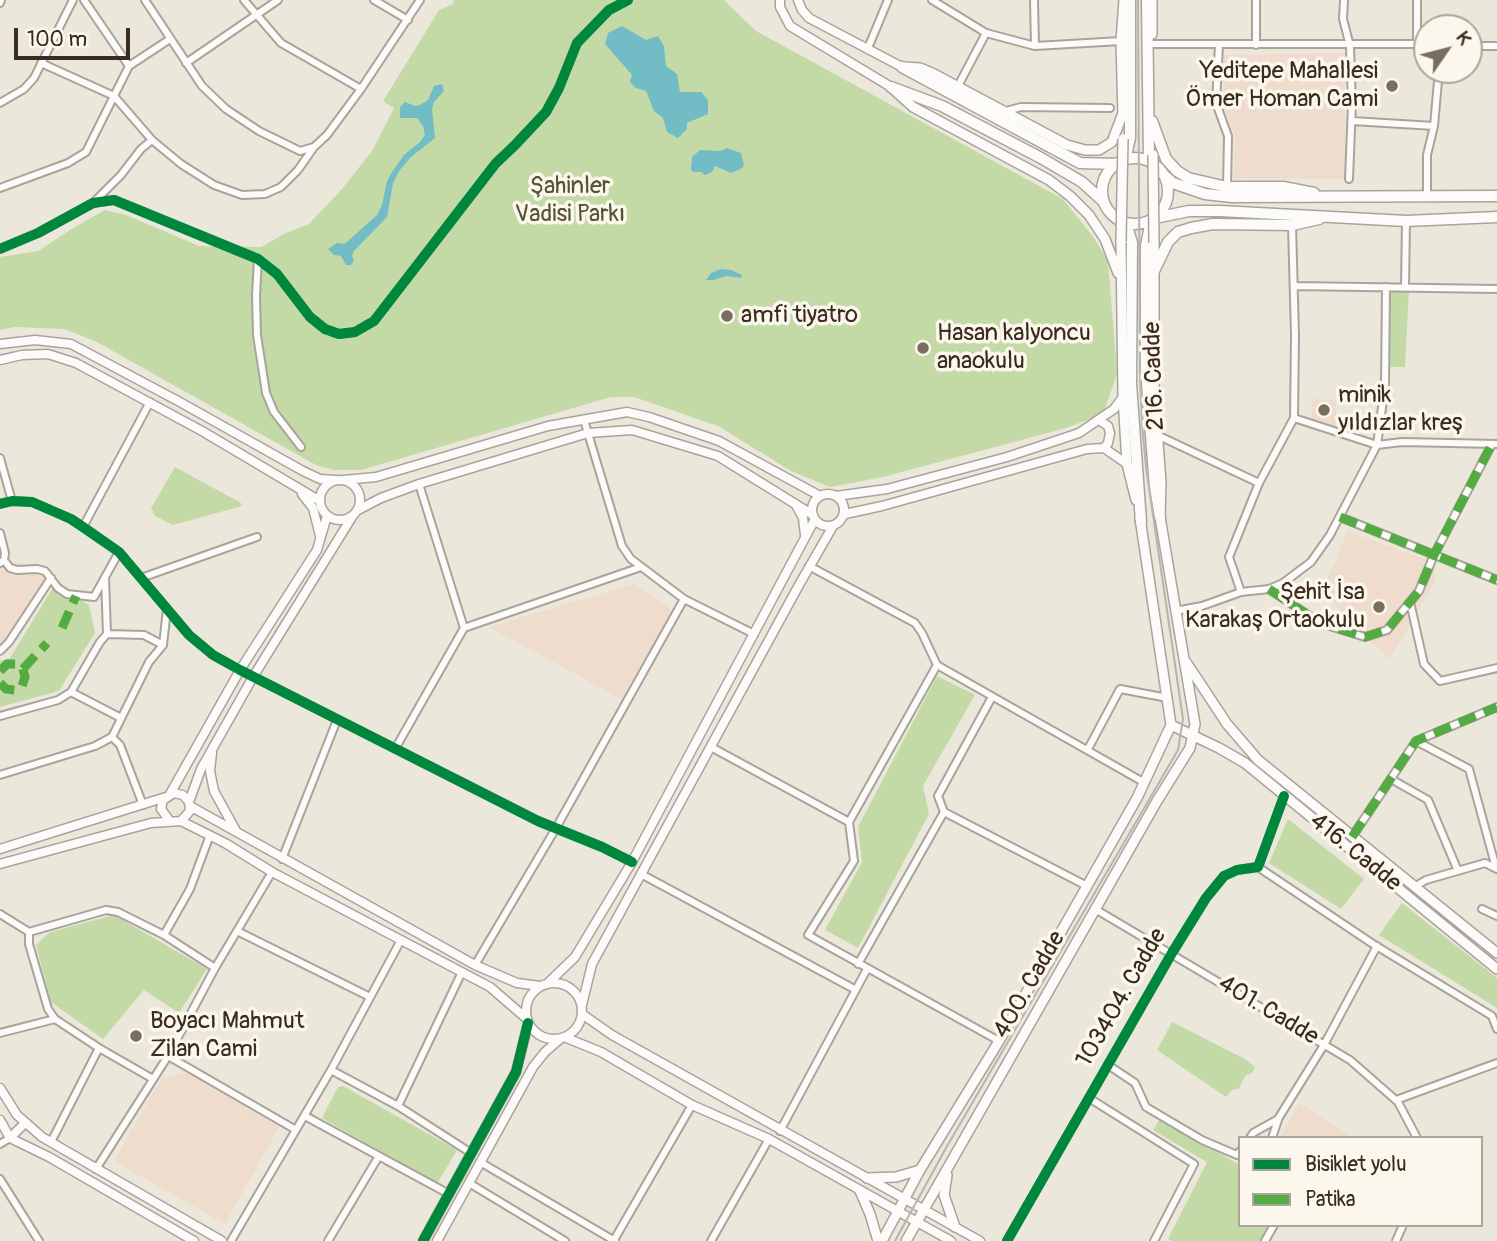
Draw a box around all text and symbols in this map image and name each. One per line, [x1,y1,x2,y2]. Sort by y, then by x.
scale bar [18,14,133,58]
north arrow [1413,14,1483,84]
text: 100 m [27,26,87,53]
text: K [1450,27,1477,50]
place label: Yeditepe Mahallesi Ömer Homan Cami [1185,58,1378,114]
marker: Yeditepe Mahallesi Ömer Homan Cami [1384,78,1400,94]
park label: Şahinler Vadisi Parkı [515,173,625,229]
place label: amfi tiyatro [741,302,858,330]
marker: amfi tiyatro [719,308,735,324]
place label: Hasan kalyoncu anaokulu [937,320,1091,376]
street label: 216. Cadde [1139,321,1171,431]
marker: Hasan kalyoncu anaokulu [915,340,931,356]
place label: minik yıldızlar kreş [1338,382,1462,438]
marker: minik yıldızlar kreş [1316,402,1332,418]
place label: Şehit İsa Karakaş Ortaokulu [1185,579,1365,635]
marker: Şehit İsa Karakaş Ortaokulu [1371,599,1387,615]
street label: 416. Cadde [1303,807,1407,899]
street label: 103404. Cadde [1071,923,1173,1073]
street label: 400. Cadde [988,926,1072,1044]
street label: 401. Cadde [1213,970,1323,1052]
place label: Boyacı Mahmut Zilan Cami [150,1008,304,1064]
marker: Boyacı Mahmut Zilan Cami [128,1028,144,1044]
legend [1238,1136,1483,1227]
text: Bisiklet yolu [1305,1151,1407,1178]
text: Patika [1305,1186,1356,1213]

